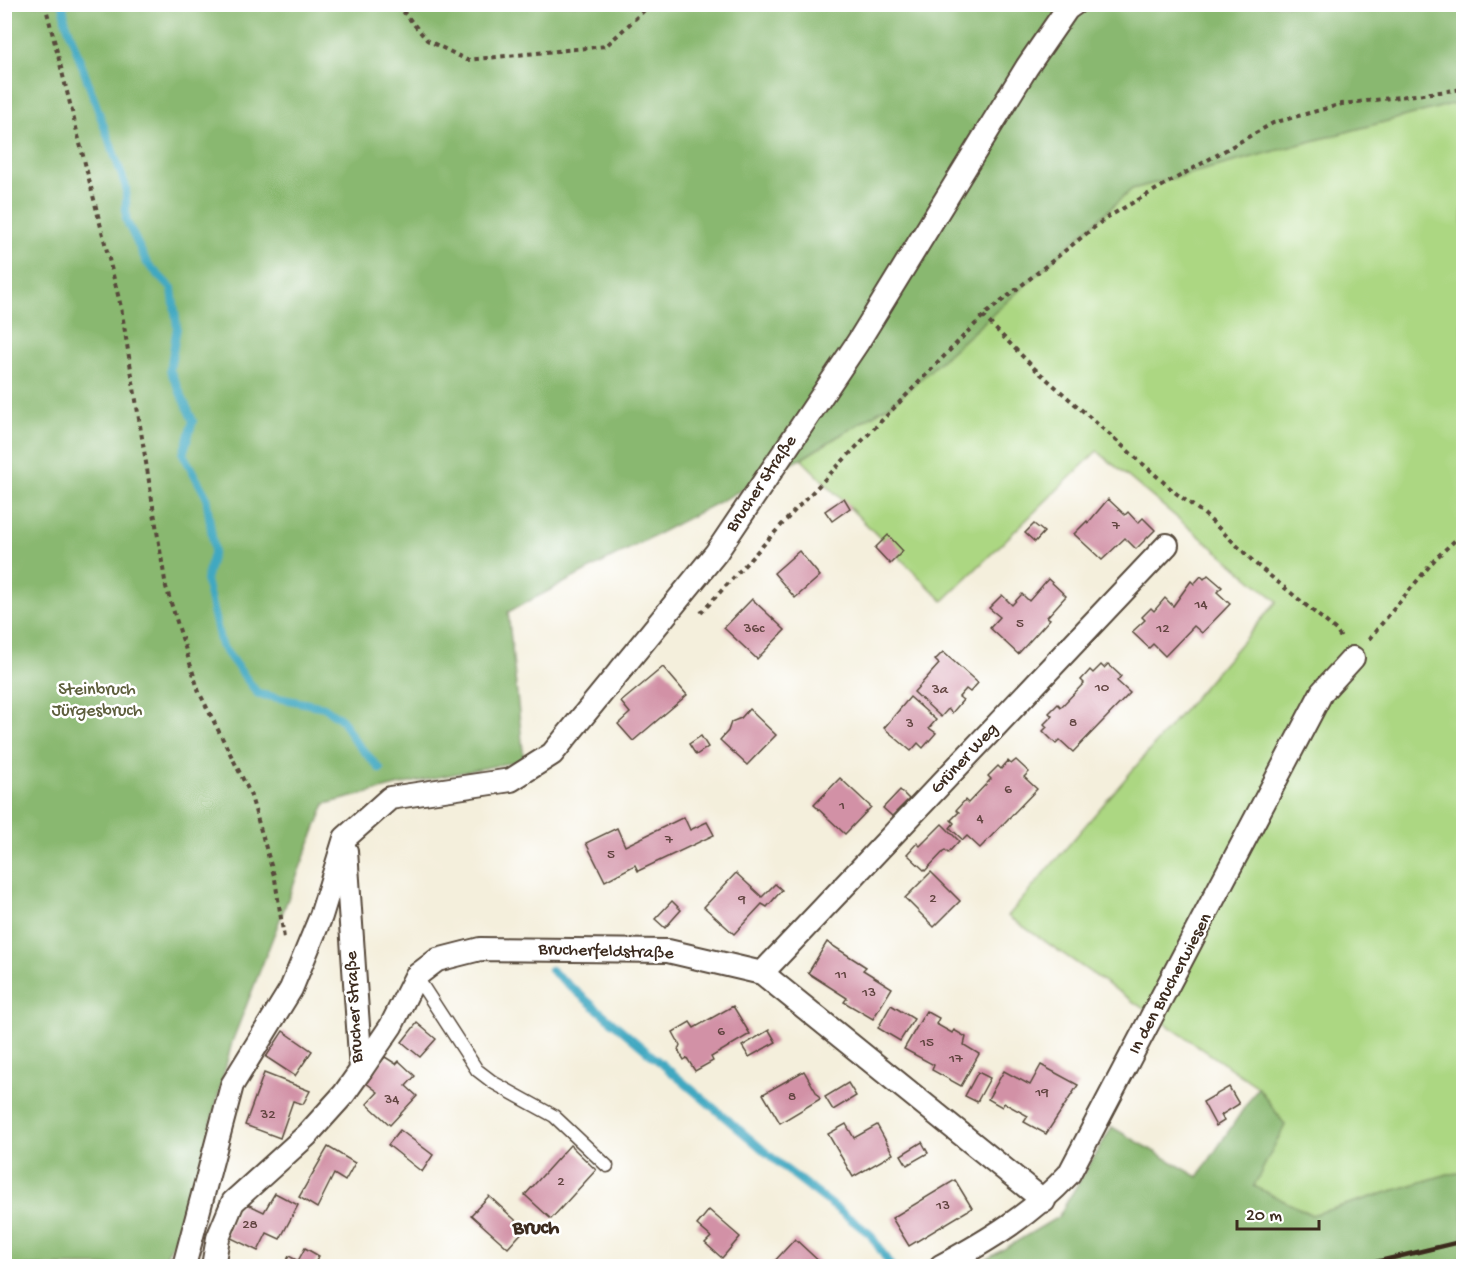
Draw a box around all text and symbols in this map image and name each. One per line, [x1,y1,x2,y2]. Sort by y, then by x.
street label: Brucher Straße [721,431,802,537]
house number: 7 [1111,517,1121,535]
house number: 14 [1193,596,1208,614]
house number: 5 [1016,615,1024,633]
house number: 36c [743,620,765,638]
house number: 12 [1155,620,1170,638]
house number: 10 [1094,679,1110,697]
park label: Steinbruch Jürgesbruch [52,680,143,722]
house number: 3a [931,681,949,699]
house number: 8 [1069,714,1077,732]
house number: 3 [905,715,914,733]
street label: Grüner Weg [927,719,1003,799]
house number: 6 [1004,781,1012,799]
house number: 1 [838,797,845,815]
house number: 4 [976,810,984,828]
house number: 7 [664,831,674,849]
house number: 5 [607,846,615,864]
house number: 2 [929,890,937,908]
house number: 9 [737,891,746,909]
street label: In den Brucherwiesen [1125,909,1217,1058]
street label: Brucherfeldstraße [537,939,675,965]
street label: Brucher Straße [342,950,368,1064]
house number: 11 [834,966,847,984]
house number: 13 [861,984,876,1002]
house number: 6 [717,1023,725,1041]
house number: 15 [919,1034,934,1052]
house number: 17 [948,1050,964,1068]
house number: 19 [1034,1084,1049,1102]
house number: 8 [788,1088,796,1106]
house number: 34 [384,1091,399,1109]
house number: 32 [259,1106,276,1124]
house number: 2 [557,1173,565,1191]
scale bar [1237,1193,1320,1231]
house number: 13 [935,1197,950,1215]
text: 20 m [1246,1206,1282,1227]
house number: 28 [242,1216,258,1234]
district label: Bruch [512,1217,560,1242]

